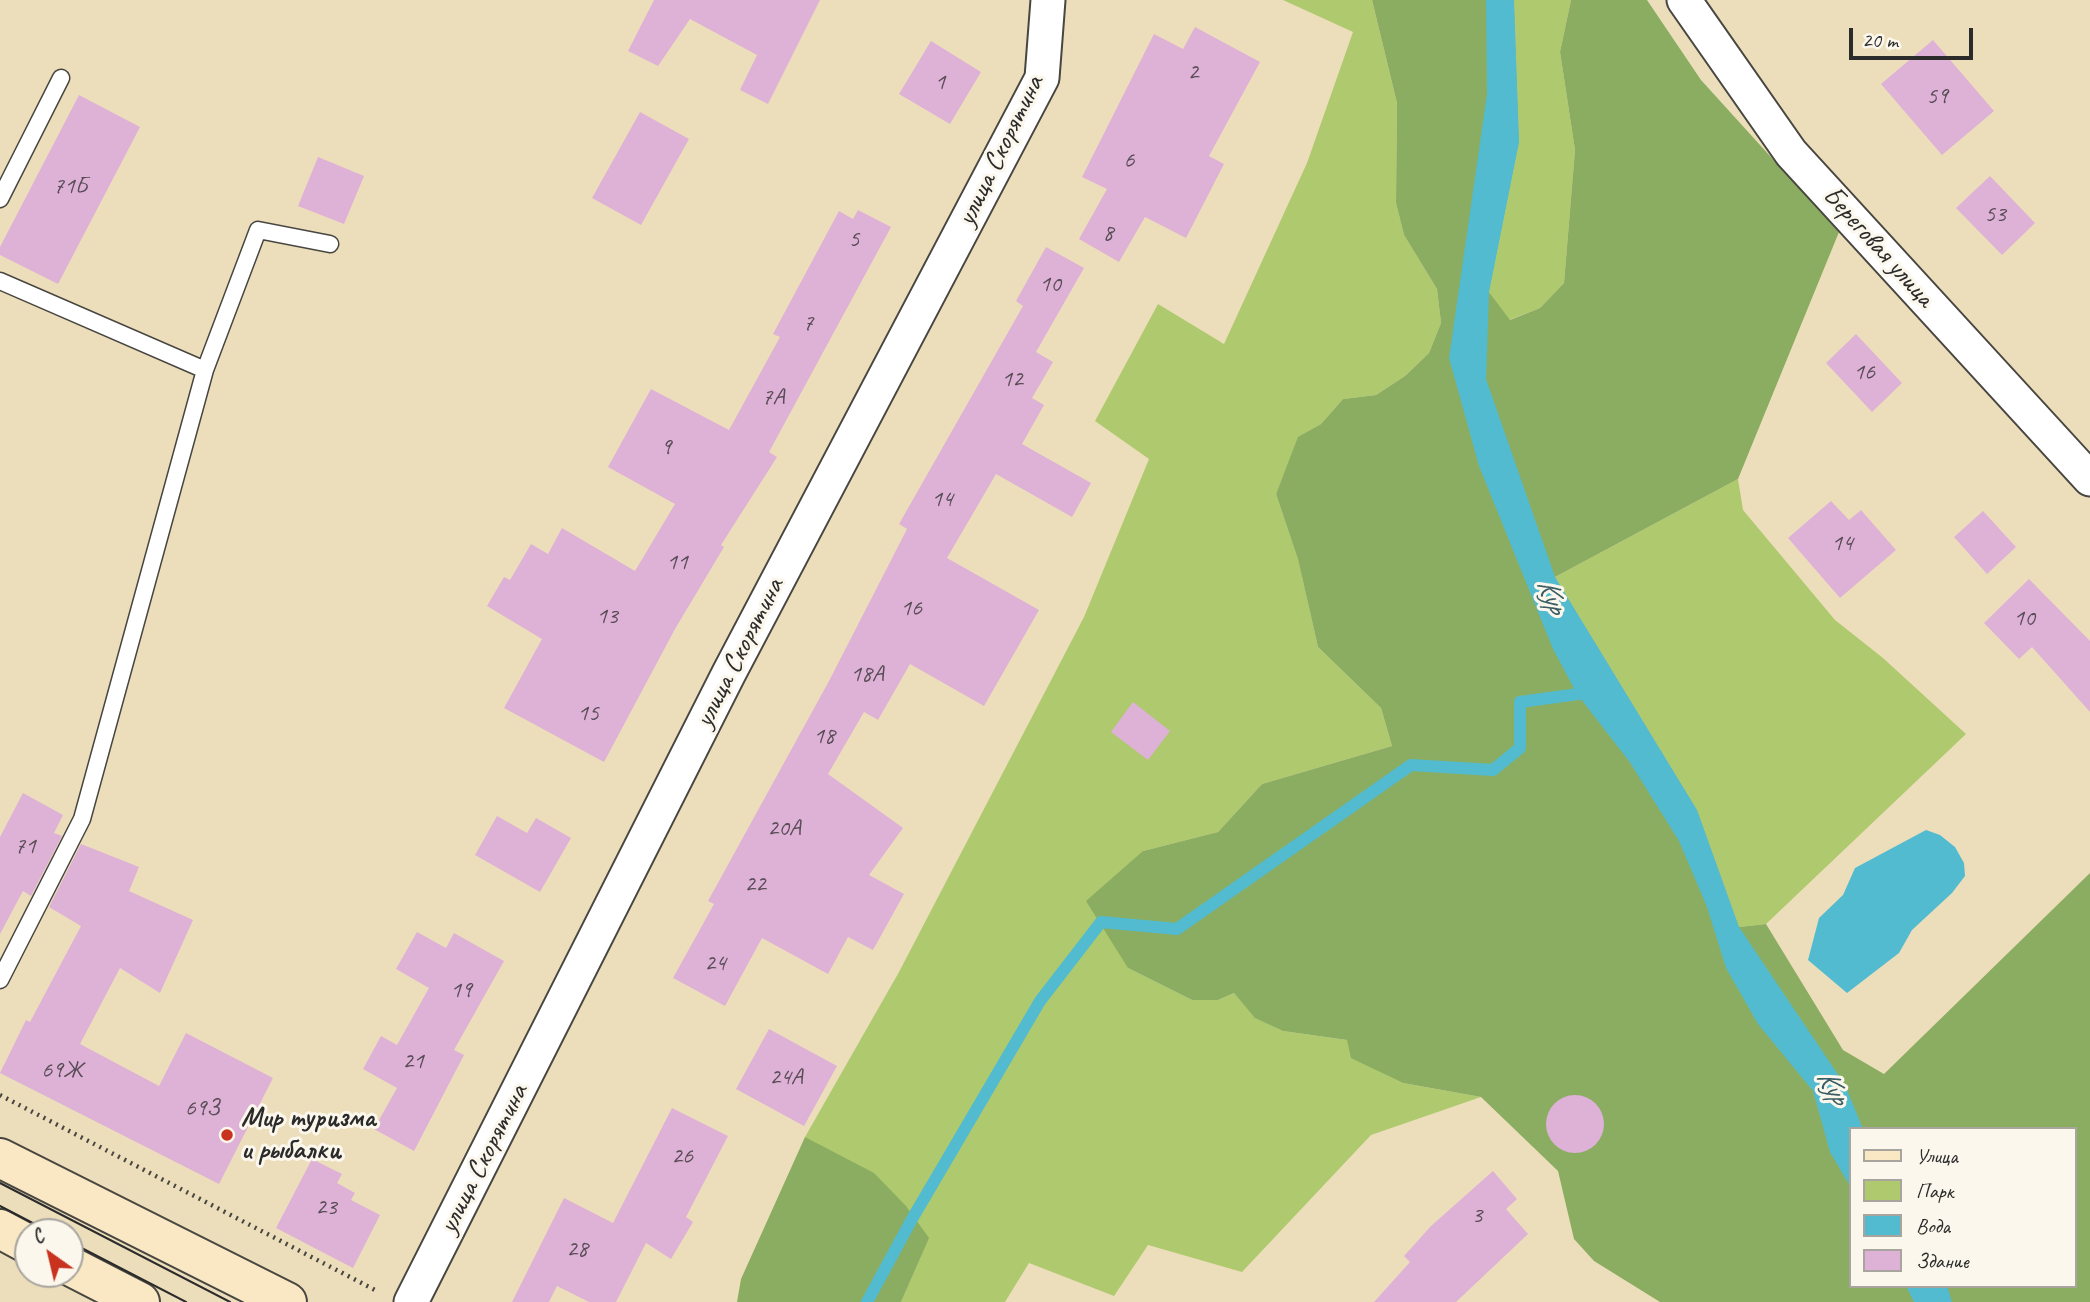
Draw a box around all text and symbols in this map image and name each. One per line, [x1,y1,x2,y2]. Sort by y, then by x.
scale bar [1852,14,1976,58]
text: 20 m [1862,27,1898,53]
house number: 2 [1188,59,1198,87]
house number: 1 [935,69,945,97]
street label: улица Скорятина [950,70,1052,232]
house number: 59 [1926,83,1948,111]
house number: 6 [1124,147,1134,175]
house number: 71Б [53,173,87,201]
street label: Береговая улица [1815,180,1941,314]
house number: 53 [1984,201,2006,229]
house number: 8 [1103,220,1113,248]
house number: 5 [849,226,859,254]
house number: 10 [1039,271,1061,299]
house number: 7 [803,310,813,338]
house number: 16 [1853,359,1875,387]
house number: 12 [1001,366,1023,394]
house number: 7А [762,384,784,412]
house number: 9 [661,434,671,462]
house number: 14 [931,486,953,514]
house number: 14 [1831,530,1853,558]
house number: 11 [666,549,688,577]
street label: улица Скорятина [688,573,792,733]
water label: Кур [1528,573,1574,619]
house number: 16 [900,595,922,623]
house number: 13 [596,603,618,631]
house number: 10 [2013,605,2035,633]
house number: 18А [850,661,884,689]
house number: 15 [577,700,599,728]
house number: 18 [813,723,835,751]
house number: 20А [767,815,801,843]
house number: 71 [14,833,36,861]
house number: 22 [744,871,766,899]
house number: 24 [704,950,726,978]
house number: 19 [450,977,472,1005]
house number: 21 [402,1048,424,1076]
house number: 69Ж [41,1057,83,1085]
water label: Кур [1808,1063,1856,1111]
house number: 24А [769,1064,803,1092]
street label: улица Скорятина [432,1079,536,1239]
house number: 69З [185,1095,219,1123]
place label: Мир туризма и рыбалки [241,1102,375,1168]
marker: Мир туризма и рыбалки [219,1127,235,1143]
legend [1848,1127,2076,1288]
house number: 26 [671,1143,693,1171]
text: Улица [1916,1143,1958,1169]
text: Парк [1916,1178,1953,1204]
house number: 23 [315,1194,337,1222]
house number: 3 [1472,1202,1482,1230]
text: Вода [1916,1213,1950,1239]
north arrow [14,1218,84,1288]
text: С [28,1225,49,1250]
house number: 28 [566,1236,588,1264]
text: Здание [1916,1248,1969,1274]

